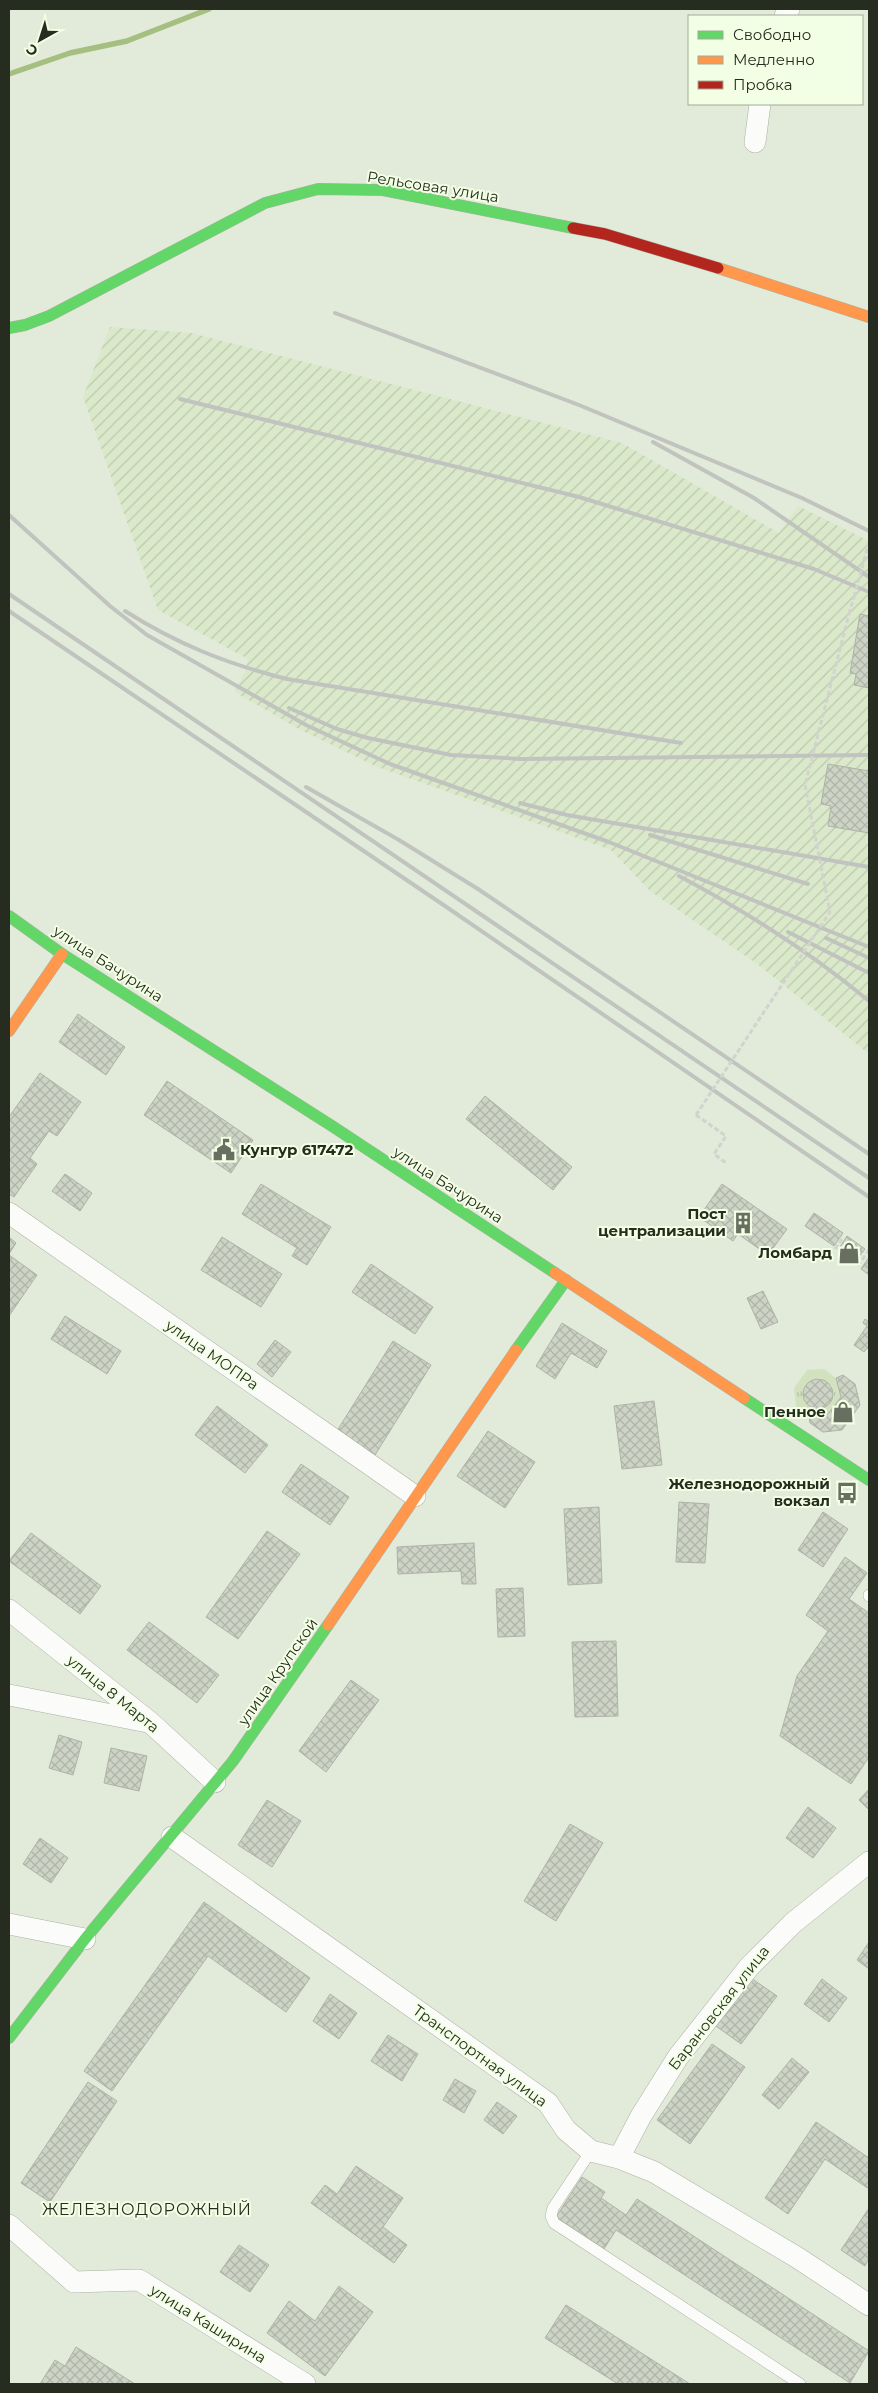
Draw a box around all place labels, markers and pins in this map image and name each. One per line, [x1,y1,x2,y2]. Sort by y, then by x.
public building icon: Кунгур 617472 [211,1137,237,1163]
place label: Кунгур 617472 [240,1140,354,1159]
place label: Пост централизации [598,1204,726,1240]
building icon: Пост централизации [730,1210,756,1236]
shop icon: Ломбард [836,1240,862,1266]
place label: Ломбард [758,1243,832,1262]
shop icon: Пенное [830,1399,856,1425]
place label: Пенное [764,1402,826,1421]
place label: Железнодорожный вокзал [669,1474,830,1510]
bus stop icon: Железнодорожный вокзал [834,1480,860,1506]

